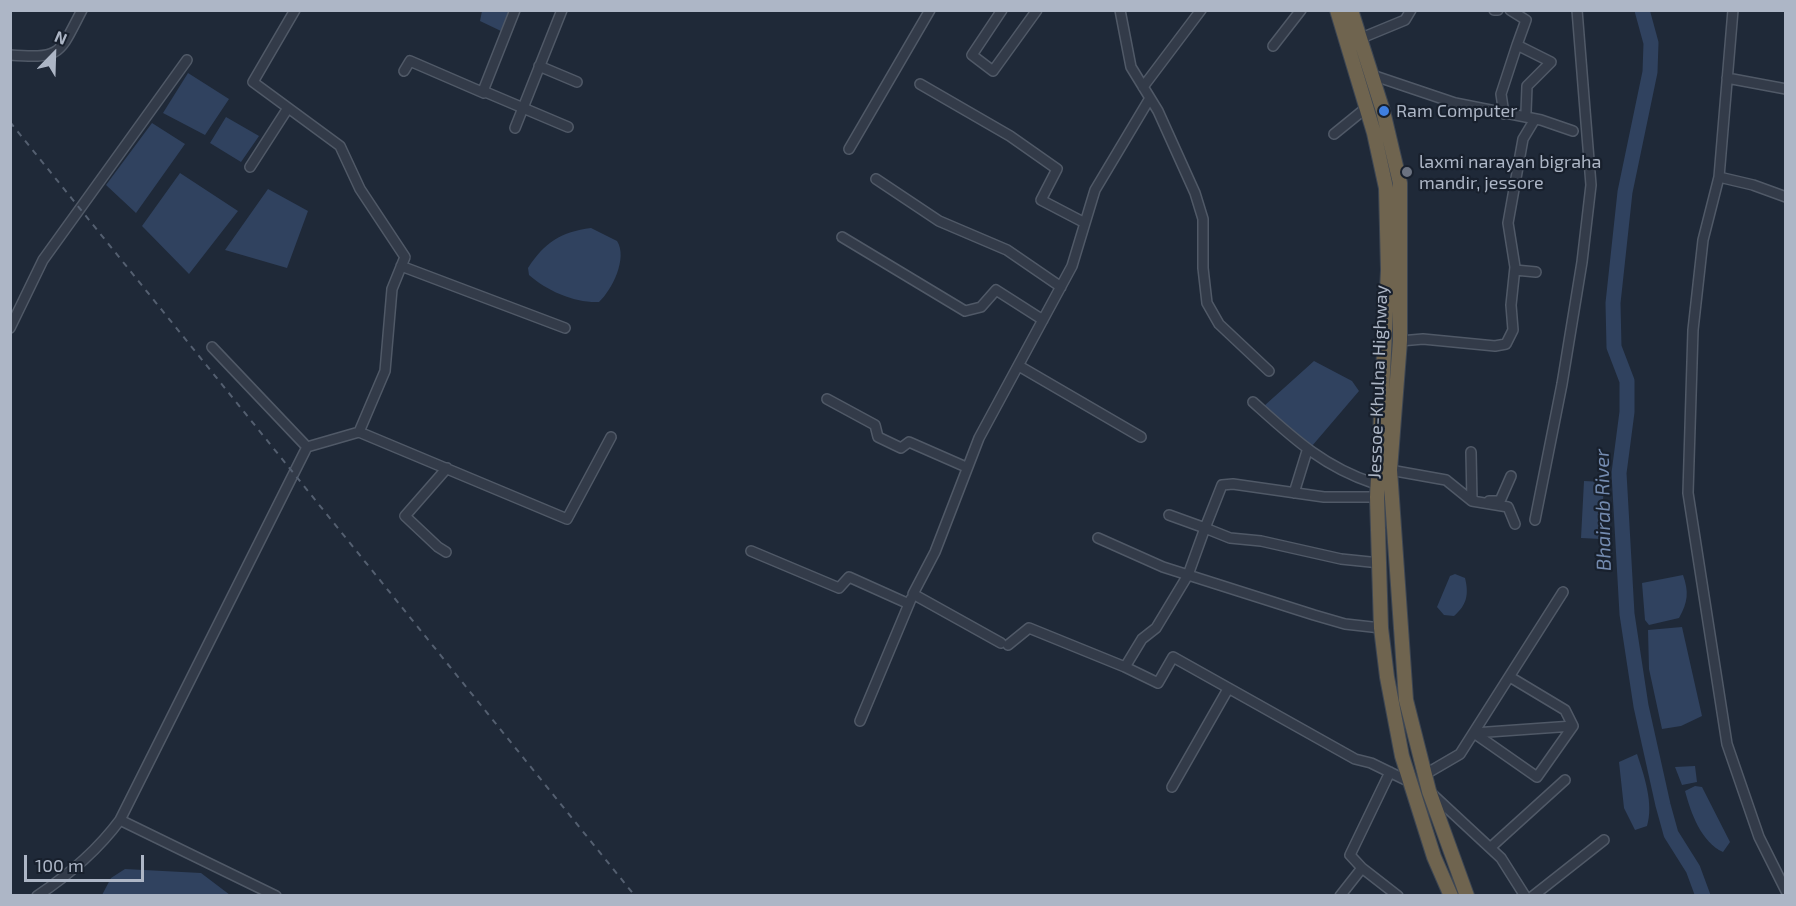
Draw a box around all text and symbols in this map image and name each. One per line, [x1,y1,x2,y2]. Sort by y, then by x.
north arrow [24,24,84,84]
text: N [52,26,70,48]
place label: Ram Computer [1396,100,1517,122]
marker: Ram Computer [1377,104,1391,118]
place label: laxmi narayan bigraha mandir, jessore [1419,151,1601,194]
marker: laxmi narayan bigraha mandir, jessore [1400,165,1414,179]
street label: Jessoe-Khulna Highway [1364,285,1392,479]
water label: Bhairab River [1590,449,1616,571]
scale bar [27,843,147,881]
text: 100 m [35,854,84,876]

